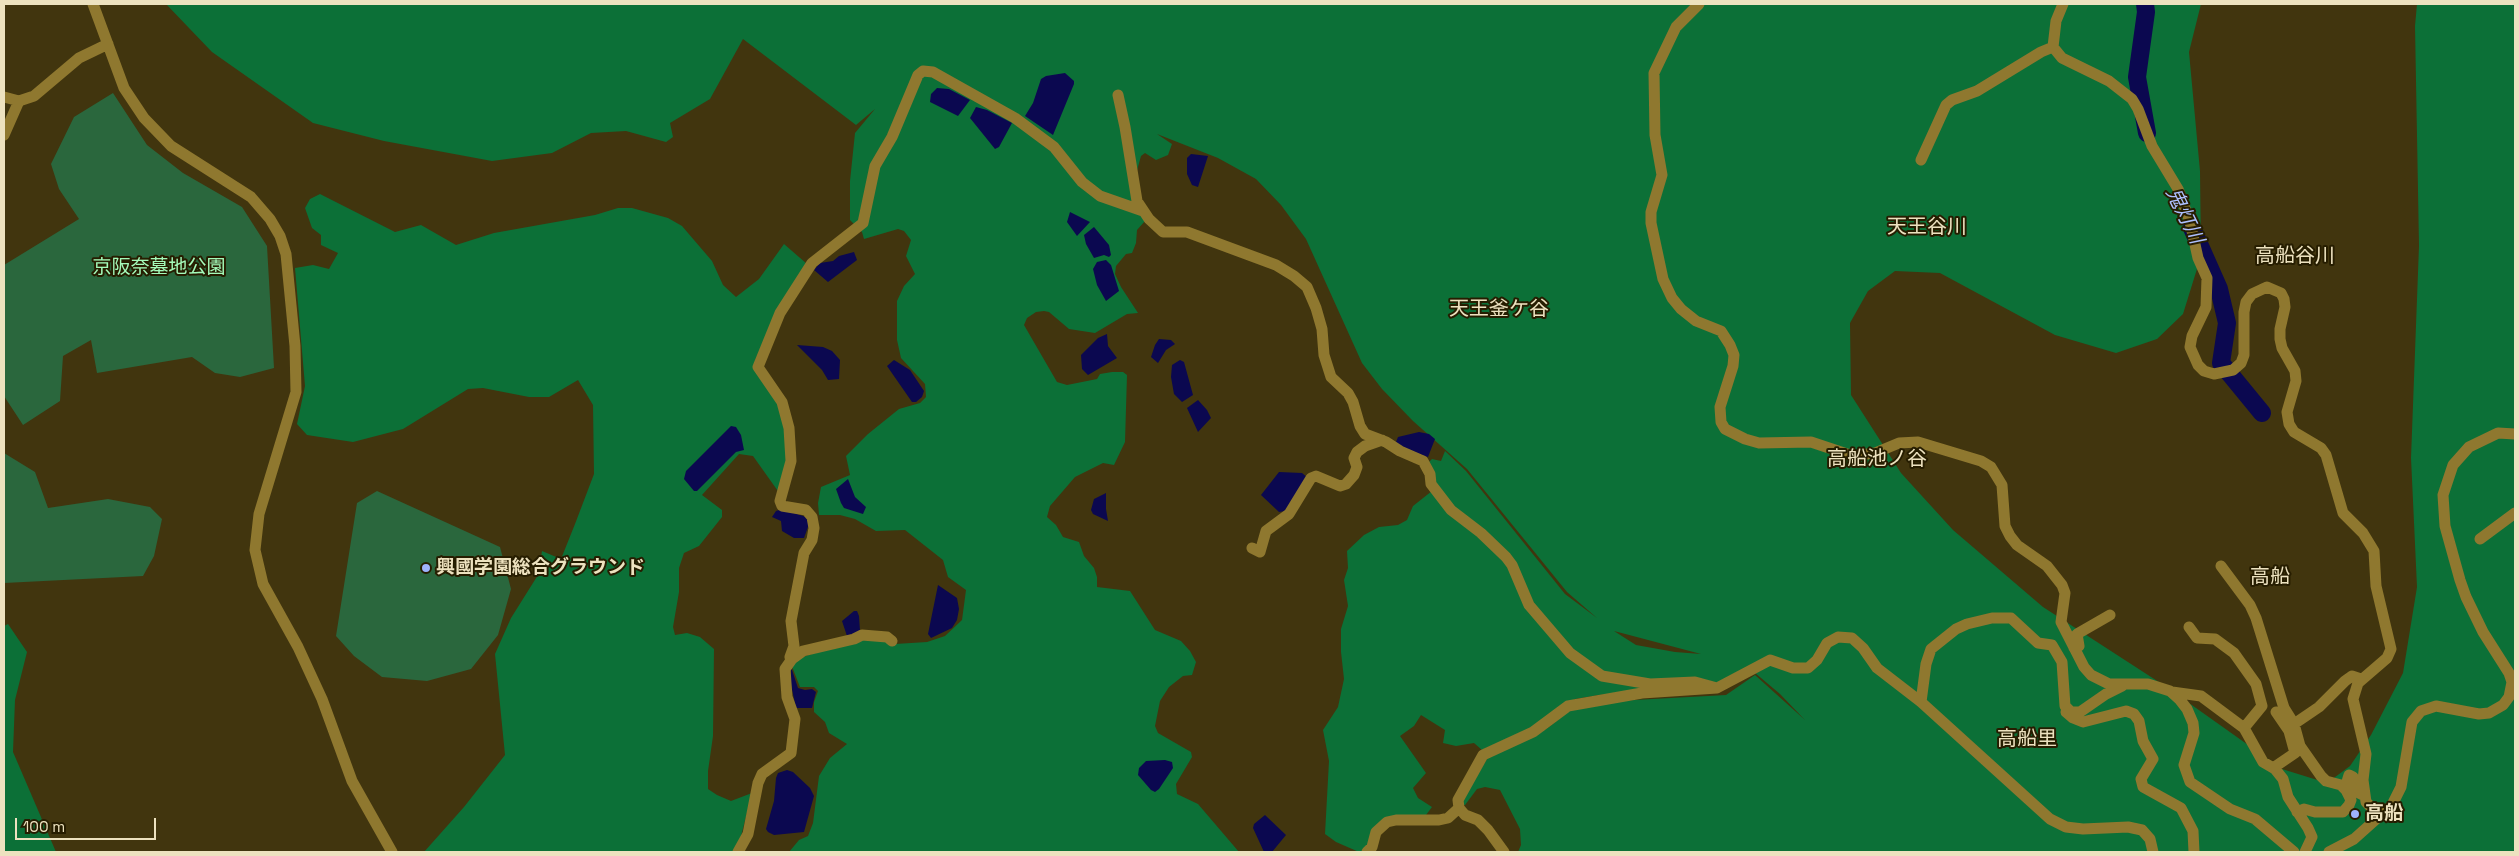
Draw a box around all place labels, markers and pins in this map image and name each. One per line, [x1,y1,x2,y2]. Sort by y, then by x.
place label: 興國学園総合グラウンド [436,557,645,579]
marker: 興國学園総合グラウンド [420,562,432,574]
place label: 高船 [2365,803,2403,825]
marker: 高船 [2349,808,2361,820]

